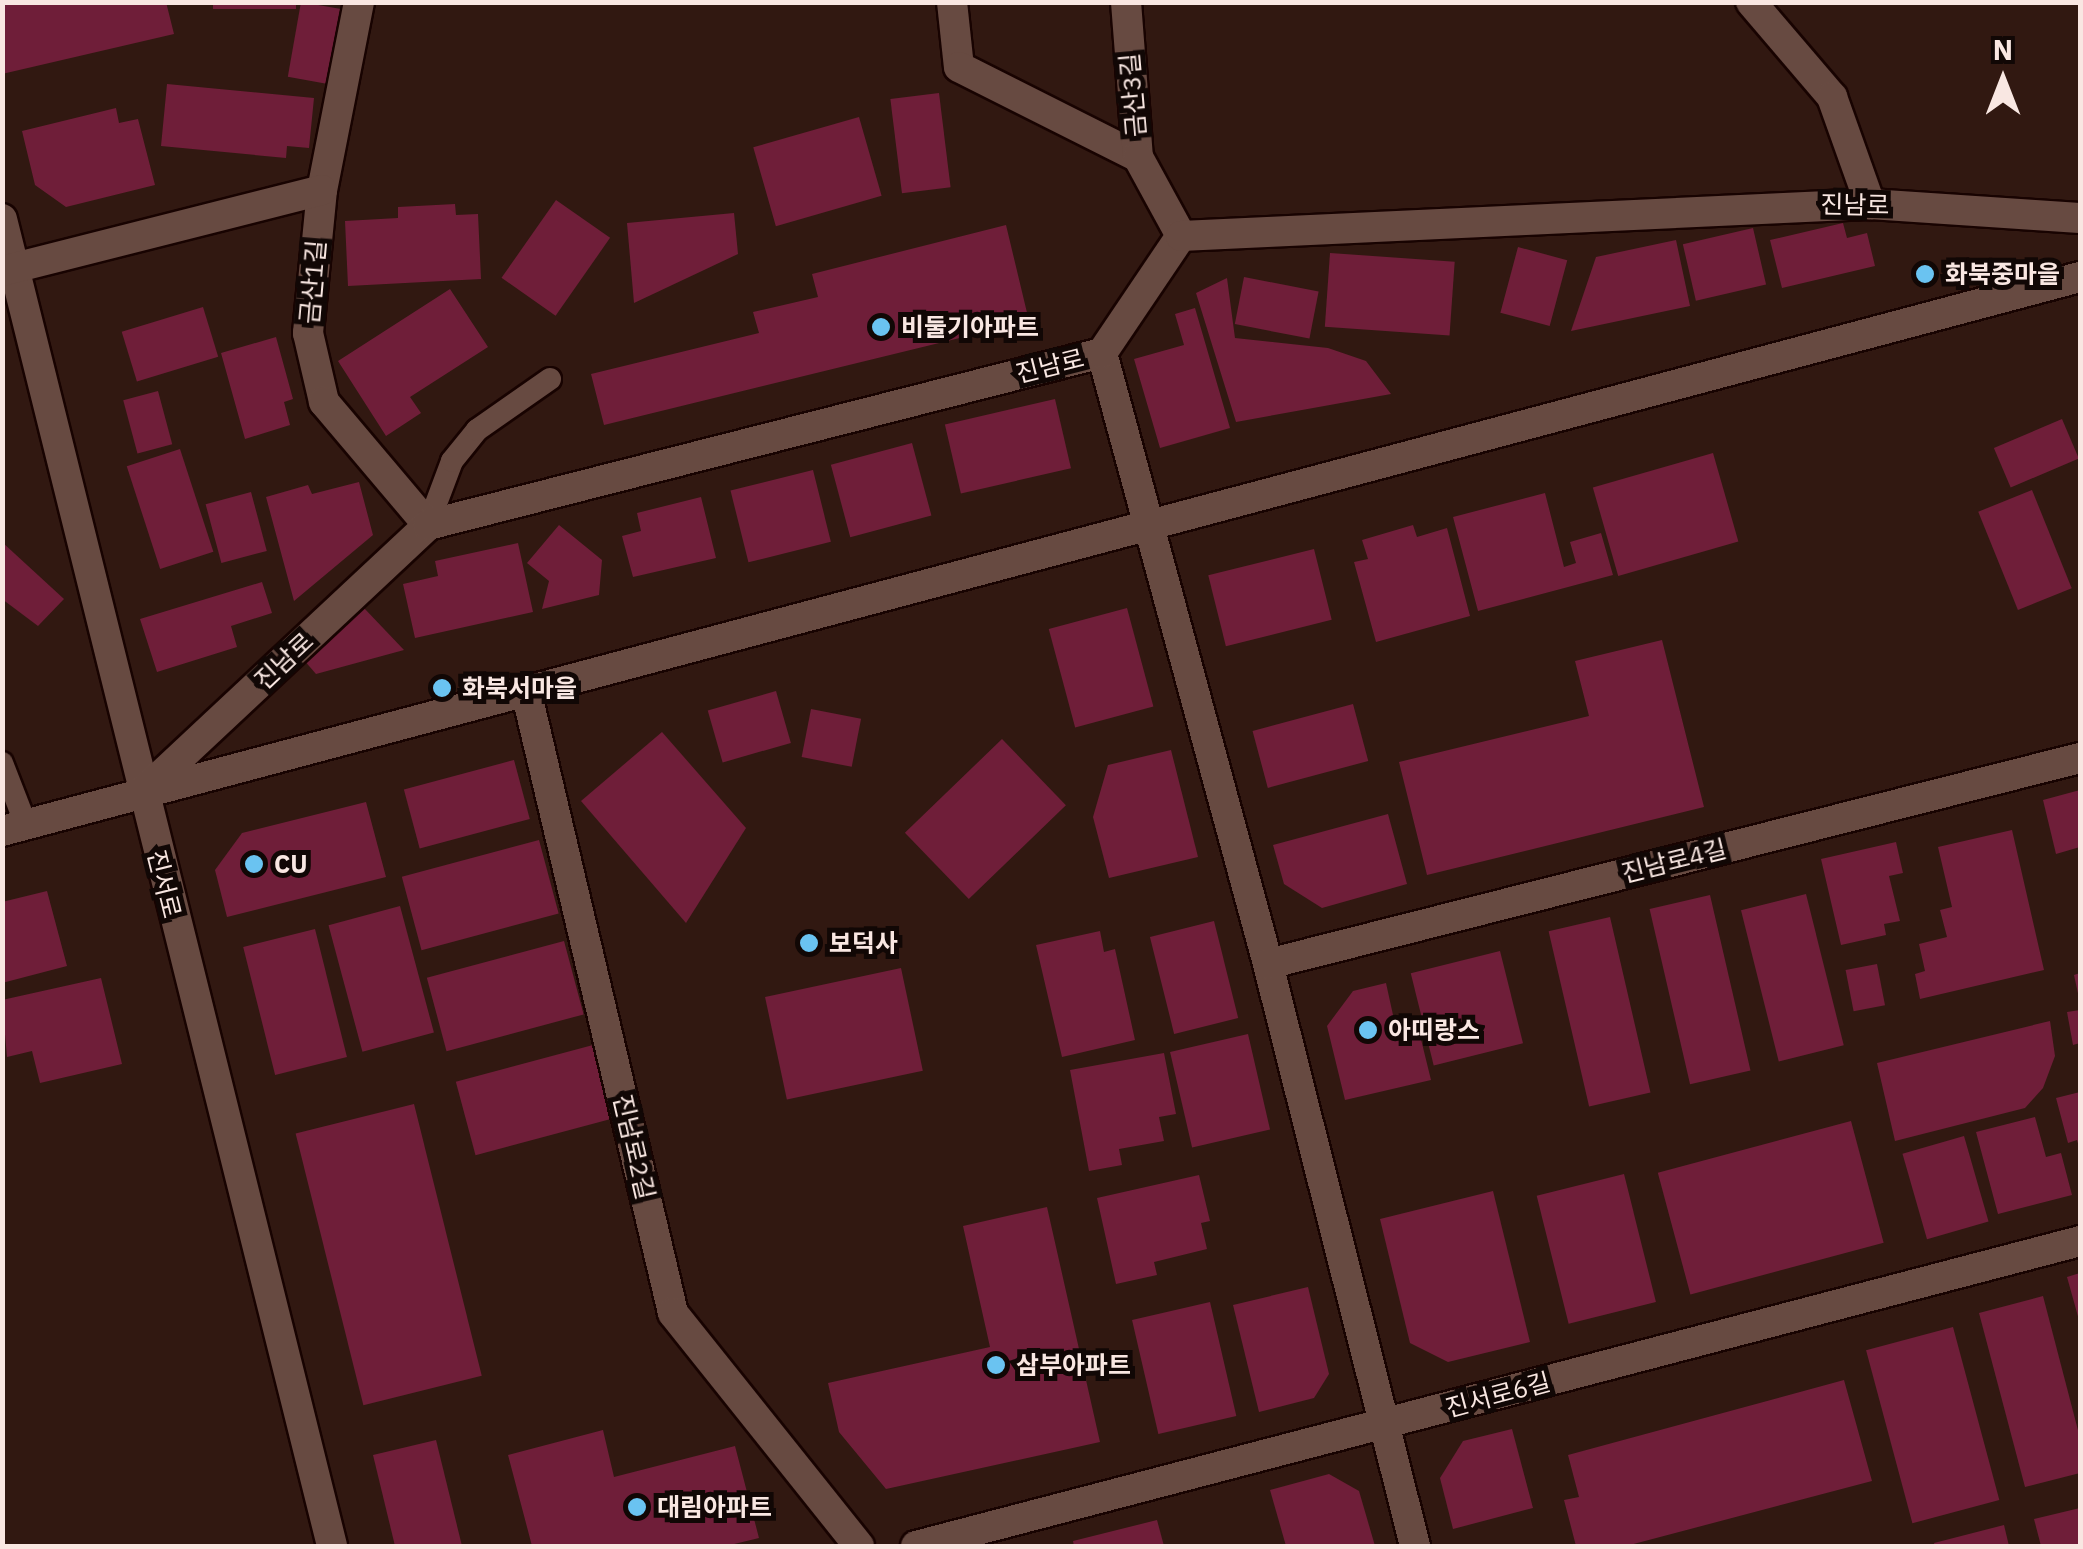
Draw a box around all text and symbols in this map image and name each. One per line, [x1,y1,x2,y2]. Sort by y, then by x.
north arrow [1953,30,2053,130]
text: N [1993,31,2013,68]
street label: 금산3길 [1114,52,1152,138]
street label: 진남로 [1820,189,1890,221]
street label: 금산1길 [294,239,332,325]
place label: 화북중마을 [1945,259,2060,289]
marker: 화북중마을 [1914,263,1936,285]
place label: 비둘기아파트 [901,312,1039,342]
marker: 비둘기아파트 [870,316,892,338]
street label: 진남로 [1013,343,1087,389]
street label: 진남로 [249,627,319,695]
place label: 화북서마을 [462,673,577,703]
marker: 화북서마을 [431,677,453,699]
street label: 진남로4길 [1618,834,1730,888]
street label: 진서로 [141,847,187,921]
place label: CU [274,849,308,879]
marker: CU [243,853,265,875]
place label: 보덕사 [829,928,898,958]
marker: 보덕사 [798,932,820,954]
place label: 아띠랑스 [1388,1015,1480,1045]
marker: 아띠랑스 [1357,1019,1379,1041]
street label: 진남로2길 [607,1091,661,1203]
place label: 삼부아파트 [1016,1350,1131,1380]
marker: 삼부아파트 [985,1354,1007,1376]
street label: 진서로6길 [1442,1367,1554,1423]
place label: 대림아파트 [657,1492,772,1522]
marker: 대림아파트 [626,1496,648,1518]

